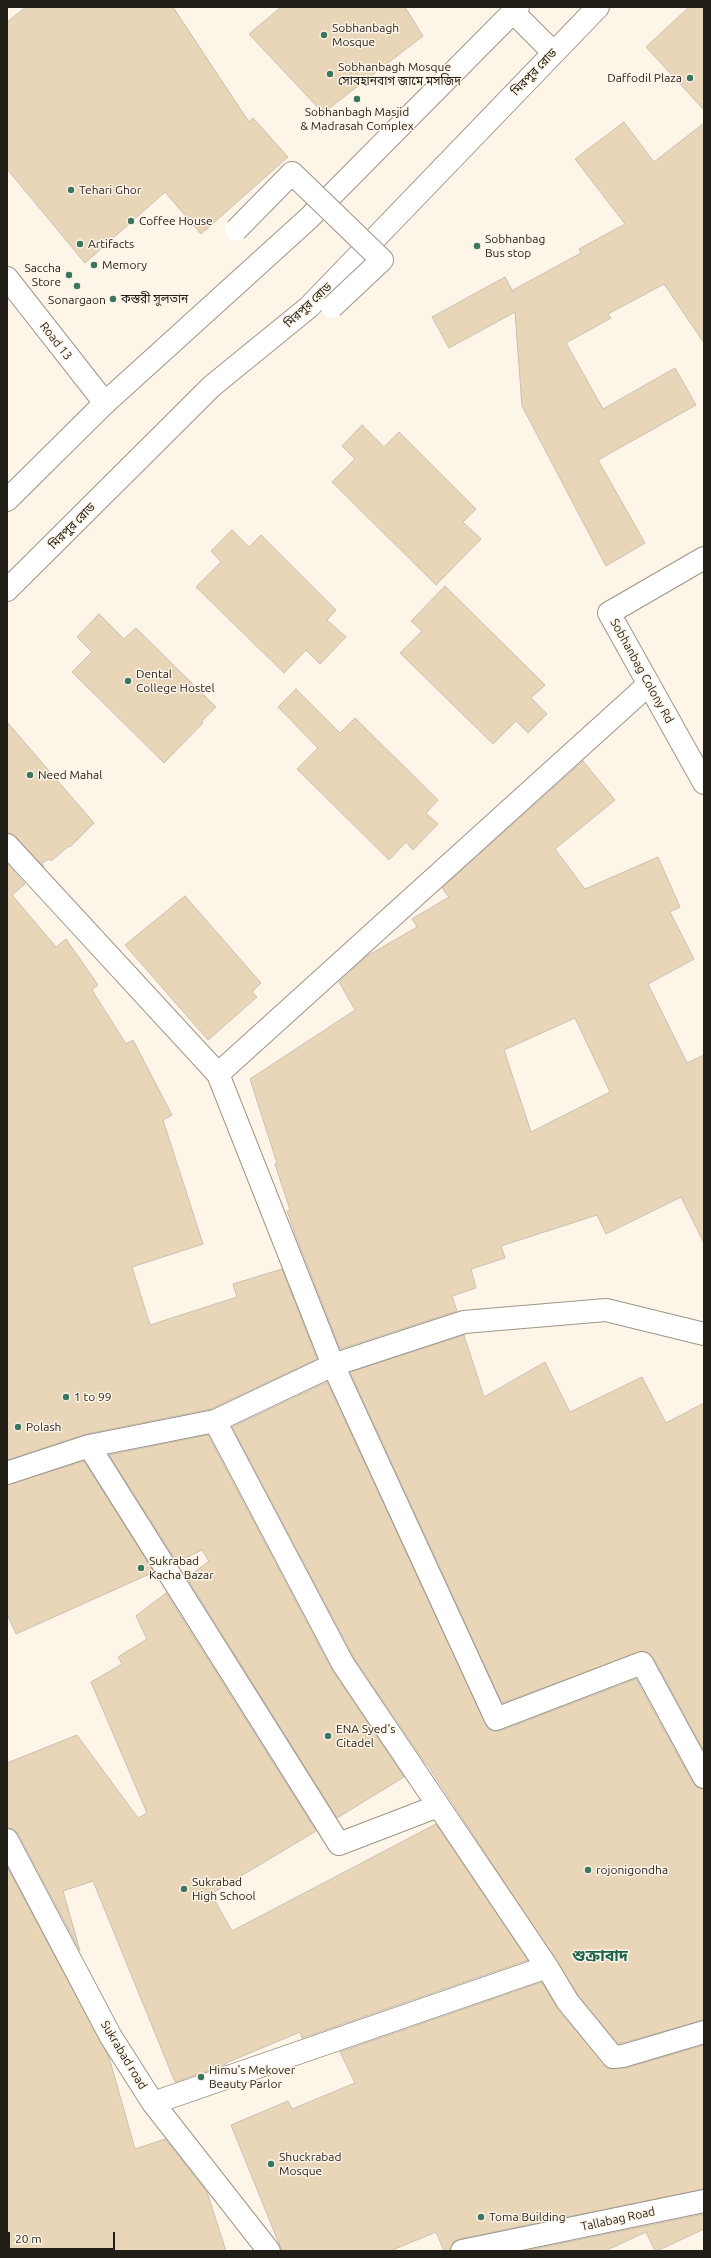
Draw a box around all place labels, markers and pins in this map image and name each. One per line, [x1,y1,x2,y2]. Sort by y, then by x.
place label: Sobhanbagh Mosque [332,21,399,49]
marker: Sobhanbagh Mosque [319,30,329,40]
place label: Sobhanbagh Mosque সোবহানবাগ জামে মসজিদ [338,60,461,88]
marker: Sobhanbagh Mosque সোবহানবাগ জামে মসজিদ [325,69,335,79]
place label: Daffodil Plaza [607,71,682,85]
marker: Daffodil Plaza [685,73,695,83]
marker: Sobhanbagh Masjid & Madrasah Complex [352,94,362,104]
place label: Sobhanbagh Masjid & Madrasah Complex [300,105,414,133]
place label: Tehari Ghor [79,183,141,197]
marker: Tehari Ghor [66,185,76,195]
place label: Coffee House [139,214,213,228]
marker: Coffee House [126,216,136,226]
place label: Sobhanbag Bus stop [485,232,545,260]
place label: Artifacts [88,237,134,251]
marker: Artifacts [75,239,85,249]
marker: Sobhanbag Bus stop [472,241,482,251]
place label: Memory [102,258,147,272]
marker: Memory [89,260,99,270]
place label: Saccha Store [24,261,61,289]
marker: Saccha Store [64,270,74,280]
marker: Sonargaon [72,281,82,291]
place label: কস্তরী সুলতান [121,292,188,306]
place label: Sonargaon [48,293,106,307]
marker: কস্তরী সুলতান [108,294,118,304]
place label: Dental College Hostel [136,667,215,695]
marker: Dental College Hostel [123,676,133,686]
place label: Need Mahal [38,768,102,782]
marker: Need Mahal [25,770,35,780]
place label: 1 to 99 [74,1390,112,1404]
marker: 1 to 99 [61,1392,71,1402]
place label: Polash [26,1420,61,1434]
marker: Polash [13,1422,23,1432]
place label: Sukrabad Kacha Bazar [149,1554,214,1582]
marker: Sukrabad Kacha Bazar [136,1563,146,1573]
place label: ENA Syed's Citadel [336,1722,395,1750]
marker: ENA Syed's Citadel [323,1731,333,1741]
place label: rojonigondha [596,1863,668,1877]
marker: rojonigondha [583,1865,593,1875]
place label: Sukrabad High School [192,1875,256,1903]
marker: Sukrabad High School [179,1884,189,1894]
place label: Himu's Mekover Beauty Parlor [209,2063,295,2091]
marker: Himu's Mekover Beauty Parlor [196,2072,206,2082]
place label: Shuckrabad Mosque [279,2150,342,2178]
marker: Shuckrabad Mosque [266,2159,276,2169]
place label: Toma Building [489,2210,566,2224]
marker: Toma Building [476,2212,486,2222]

